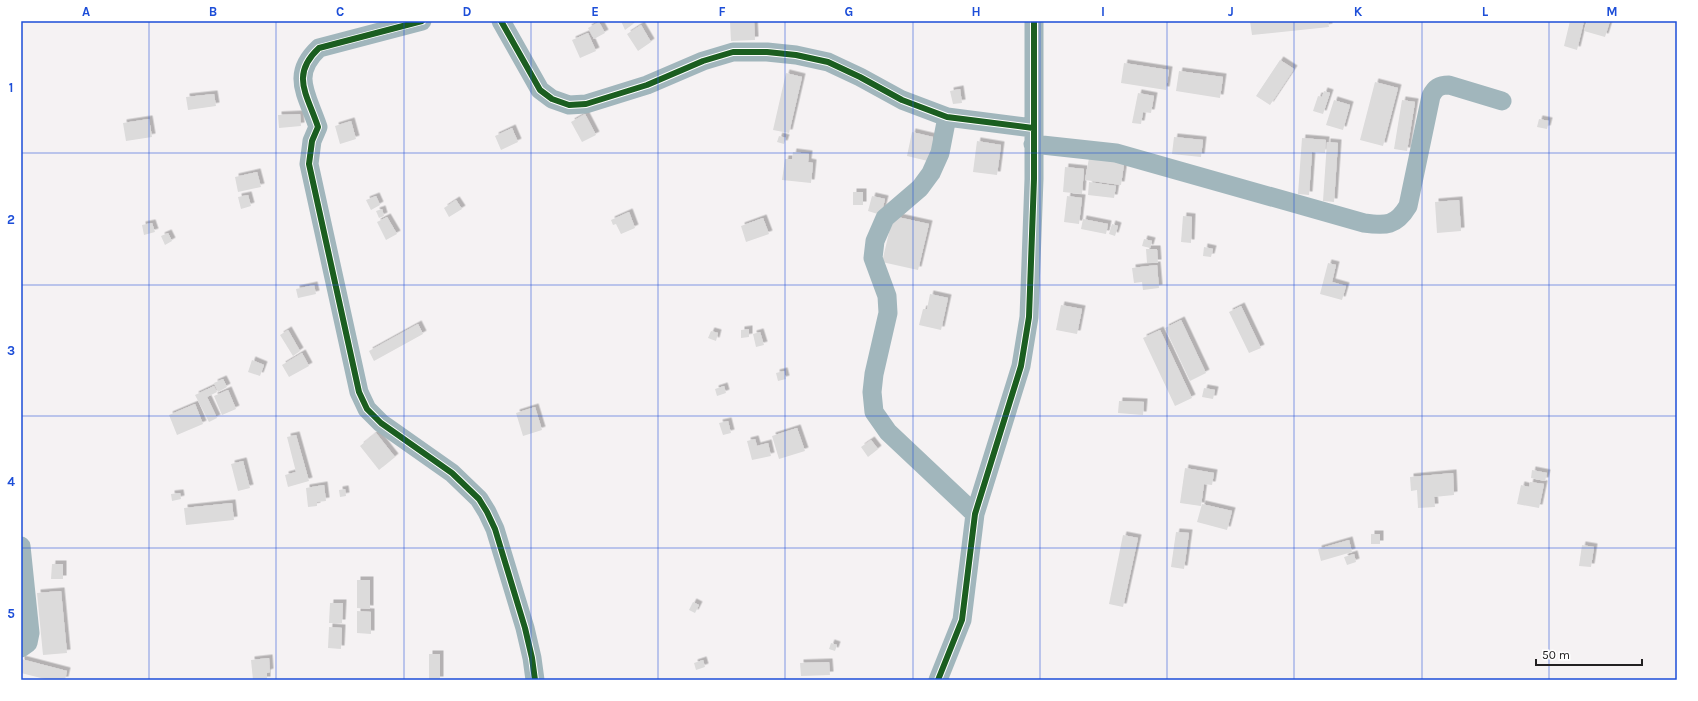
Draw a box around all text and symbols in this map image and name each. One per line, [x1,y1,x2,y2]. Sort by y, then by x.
text: A [82,4,90,19]
text: B [209,4,217,19]
text: C [336,4,344,19]
text: D [463,4,472,19]
text: E [591,4,599,19]
text: F [718,4,726,19]
text: G [845,4,853,19]
text: H [971,4,981,19]
text: I [1101,4,1105,19]
text: J [1228,4,1234,19]
text: K [1354,4,1363,19]
text: L [1482,4,1489,19]
text: M [1606,4,1618,19]
text: 1 [9,80,13,95]
text: 2 [7,212,15,227]
text: 3 [7,343,15,358]
text: 4 [7,474,15,489]
text: 5 [7,606,15,621]
scale bar [1536,641,1642,667]
text: 50 m [1542,648,1570,662]

